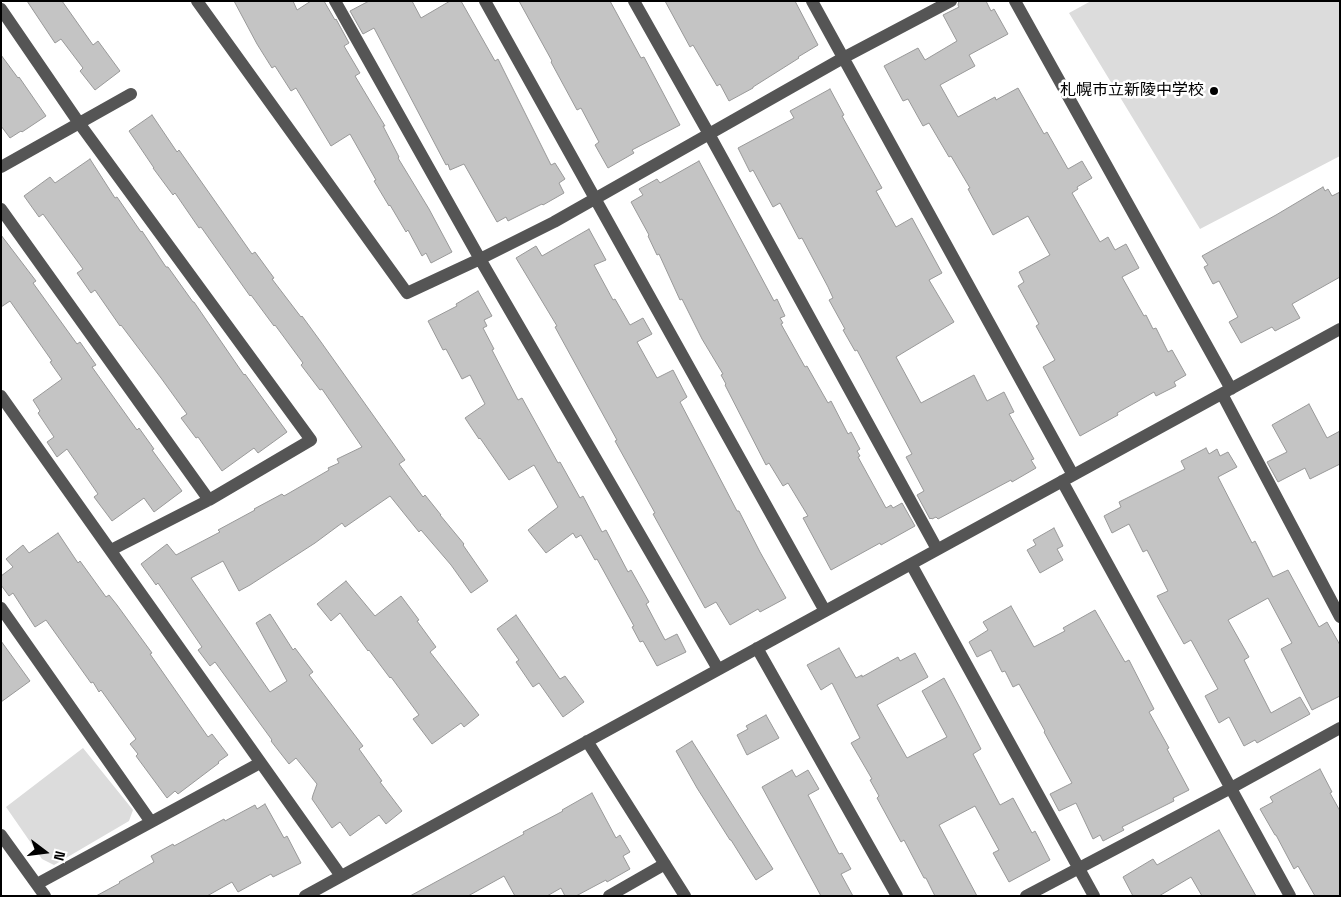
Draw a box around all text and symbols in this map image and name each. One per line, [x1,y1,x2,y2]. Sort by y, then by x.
place label: 札幌市立新陵中学校 [1060,81,1204,101]
marker: 札幌市立新陵中学校 [1208,85,1220,97]
north arrow [20,827,70,877]
text: N [50,849,69,863]

